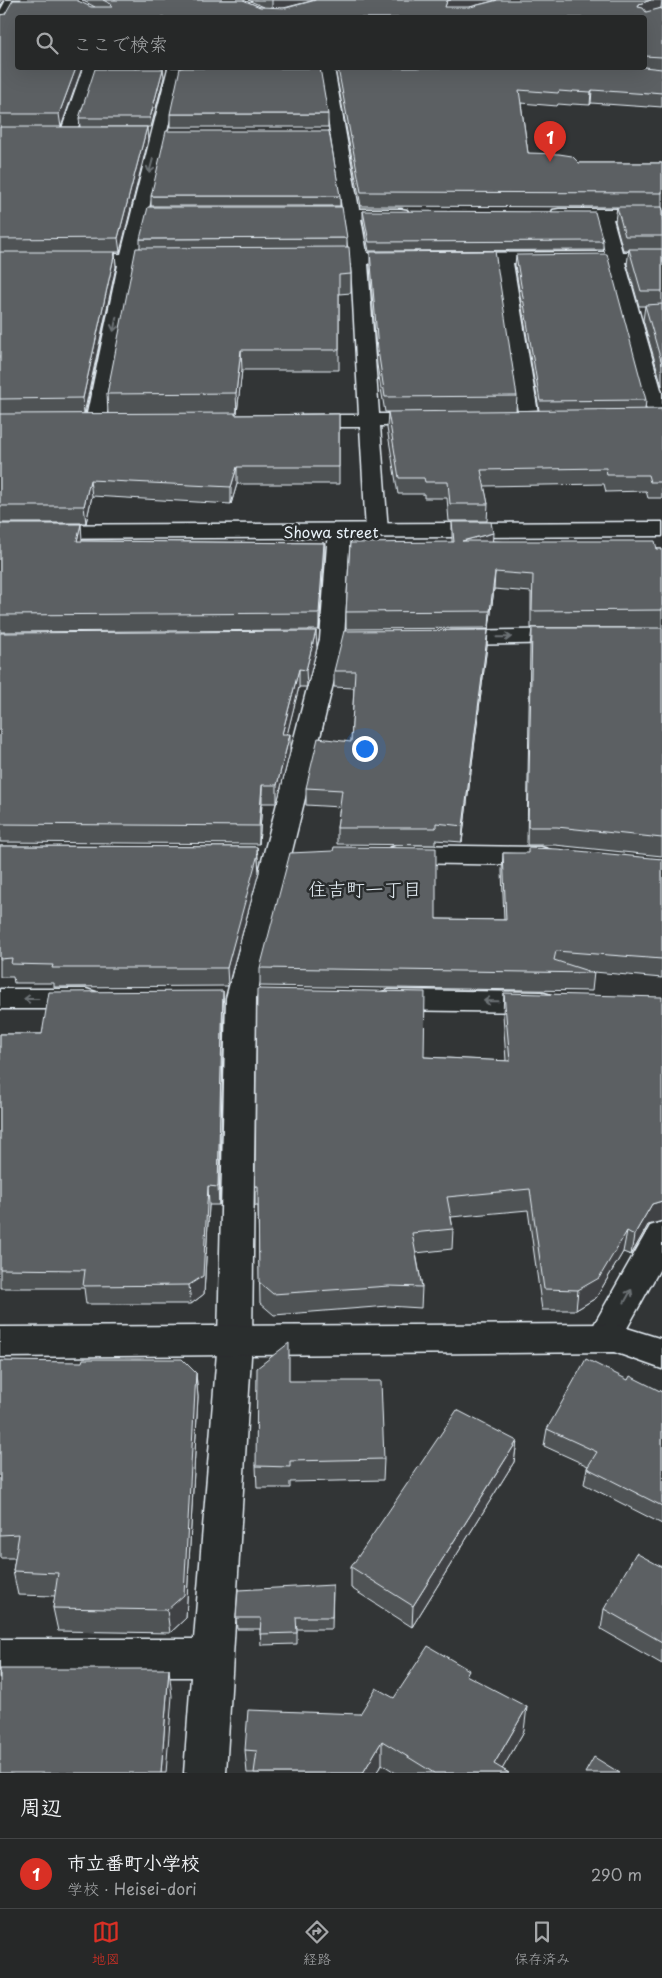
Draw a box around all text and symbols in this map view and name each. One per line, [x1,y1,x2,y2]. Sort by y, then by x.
search box [15,15,647,70]
icon: search [33,29,61,57]
text: ここで検索 [73,29,168,57]
pin: 1 [534,121,566,162]
one-way arrow [146,157,156,173]
one-way arrow [110,316,119,332]
street label: Showa street [283,520,379,543]
one-way arrow [495,632,511,642]
your location [352,736,378,762]
district label: 住吉町一丁目 [308,874,422,902]
one-way arrow [23,994,40,1004]
one-way arrow [483,996,500,1006]
one-way arrow [623,1288,633,1303]
text: 周辺 [20,1790,62,1822]
text: 市立番町小学校 [67,1848,200,1876]
text: 1 [32,1862,40,1886]
text: 290 m [591,1862,642,1886]
text: 学校 · Heisei-dori [67,1876,197,1900]
tab: 地図 [92,1918,120,1969]
tab: 経路 [303,1918,331,1969]
tab: 保存済み [514,1918,570,1969]

